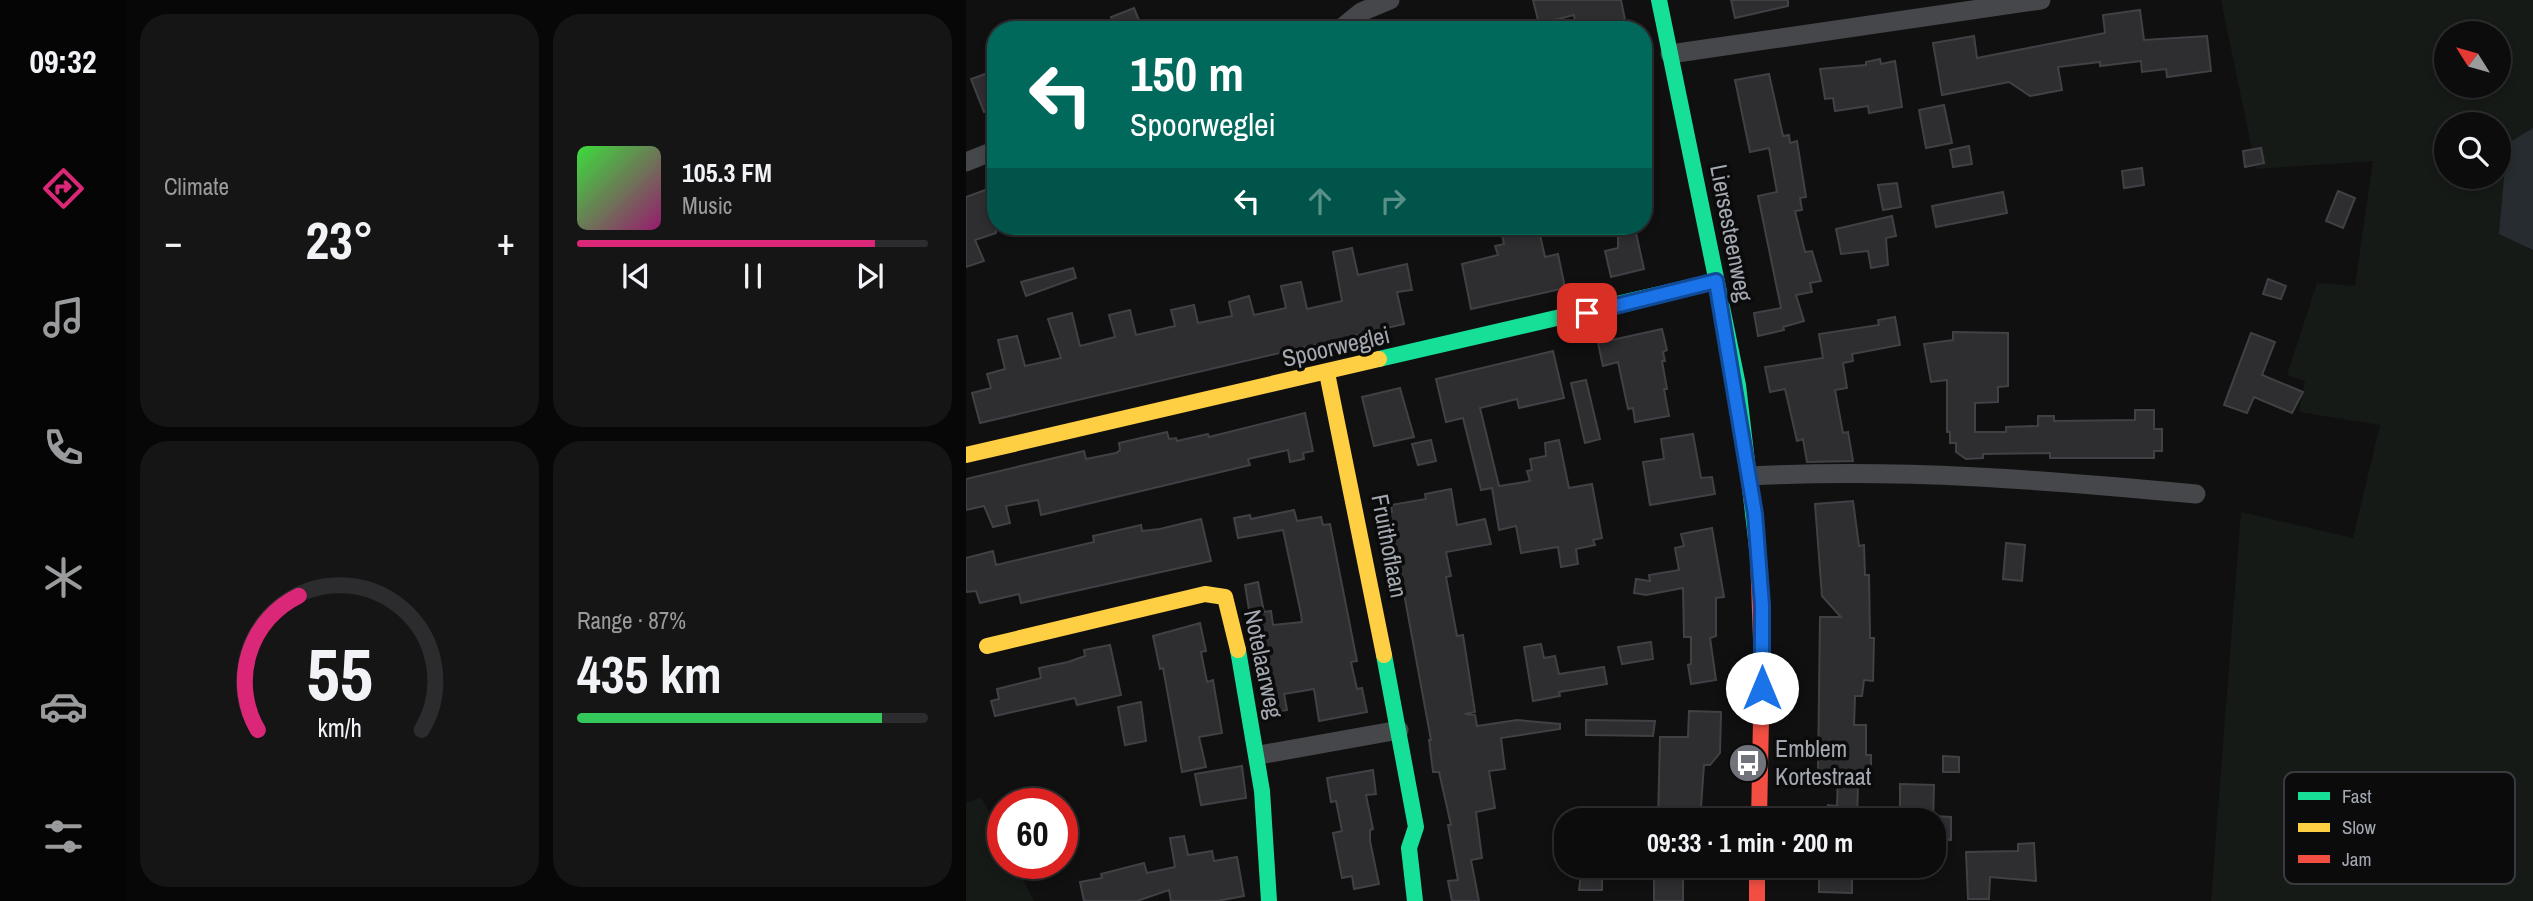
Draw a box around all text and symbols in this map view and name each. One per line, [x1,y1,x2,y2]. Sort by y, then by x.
north arrow [2434,21,2511,98]
map controls [2434,21,2511,189]
text: 09:32 [29,40,97,83]
text: 150 m [1130,40,1244,106]
icon: left [1015,49,1106,140]
text: Spoorweglei [1130,103,1276,146]
button: search [2434,112,2511,189]
text: 105.3 FM [682,155,772,190]
street label: Liersesteenweg [1703,162,1761,304]
icon: directions [39,164,88,213]
text: Climate [164,171,229,202]
icon: left [1228,182,1266,220]
icon: ahead [1301,182,1339,220]
icon: right [1374,182,1412,220]
text: Music [682,190,732,221]
text: 23° [305,205,374,275]
text: − [164,216,182,267]
text: + [497,216,515,267]
icon: previous [617,257,655,295]
icon: pause [734,257,772,295]
icon: next [851,257,889,295]
pin [1557,283,1617,343]
icon: music [39,293,88,342]
icon: arrive [1568,294,1606,332]
street label: Spoorweglei [1279,318,1393,374]
icon: phone [39,423,88,472]
street label: Fruithoflaan [1364,491,1416,600]
icon: climate [39,553,88,602]
text: Range · 87% [577,605,686,636]
street label: Notelaarweg [1237,606,1291,721]
text: 55 [306,625,373,723]
text: 435 km [577,639,722,709]
position arrow [1725,651,1799,725]
icon: car [39,682,88,731]
text: km/h [317,711,362,745]
place label: Emblem Kortestraat [1775,732,1872,792]
bus stop icon: Emblem Kortestraat [1727,742,1769,784]
legend [2284,772,2515,884]
text: Fast [2342,783,2372,809]
speed limit sign: 60 [987,788,1078,879]
icon: filters [39,812,88,861]
text: Slow [2342,814,2377,840]
text: 09:33 · 1 min · 200 m [1647,825,1853,860]
text: Jam [2342,846,2371,872]

